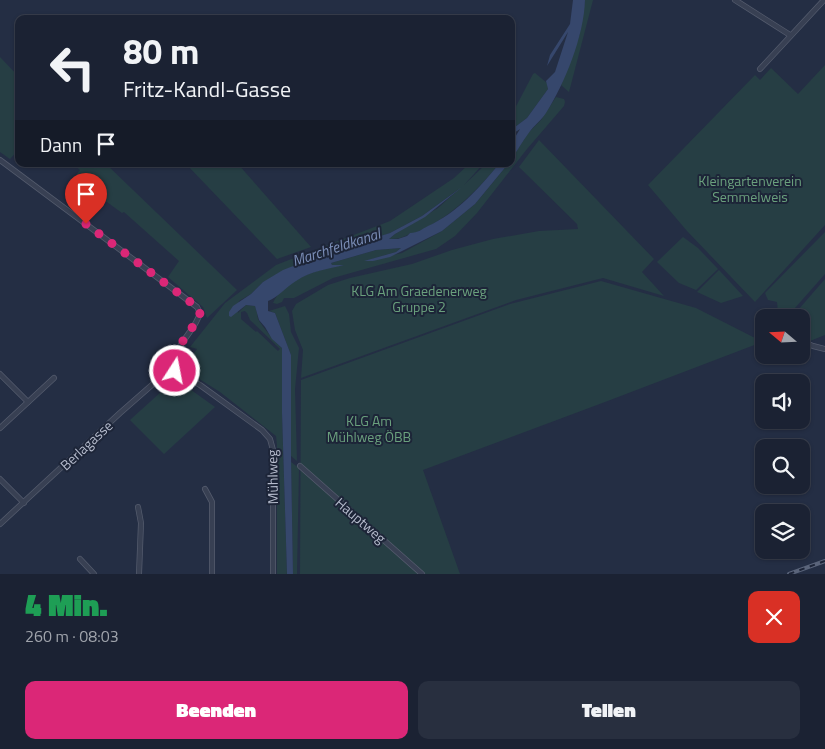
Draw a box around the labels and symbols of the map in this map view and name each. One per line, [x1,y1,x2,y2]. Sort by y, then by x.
park label: Kleingartenverein Semmelweis [698,170,802,207]
pin [65,173,107,224]
water label: Marchfeldkanal [289,221,385,272]
park label: KLG Am Graedenerweg Gruppe 2 [351,280,487,317]
north arrow [755,309,810,364]
position arrow [148,344,200,396]
park label: KLG Am Mühlweg ÖBB [327,410,411,447]
street label: Berlagasse [55,415,117,475]
street label: Mühlweg [261,449,283,505]
street label: Hauptweg [331,492,391,548]

